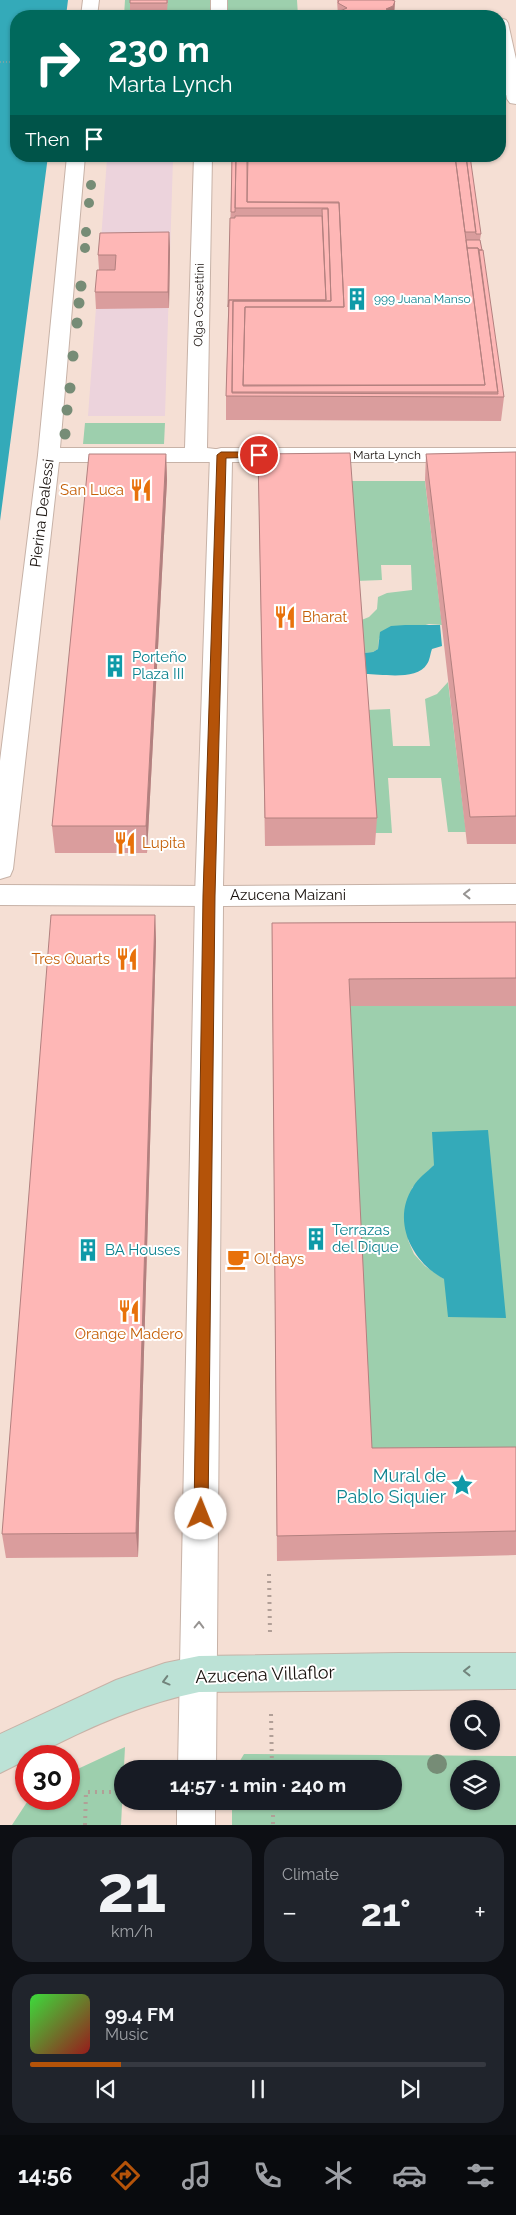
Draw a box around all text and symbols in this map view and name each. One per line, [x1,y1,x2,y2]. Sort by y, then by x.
text: 230 m [108,29,210,70]
icon: right [25,30,90,95]
text: Marta Lynch [108,71,233,97]
icon: arrive [80,125,108,153]
text: Then [25,128,70,150]
street label: Olga Cossettini [191,263,207,347]
building icon: 999 Juana Manso [344,286,370,312]
place label: 999 Juana Manso [374,292,471,306]
pin [238,434,280,476]
icon: arrive [245,441,273,469]
street label: Marta Lynch [353,448,421,462]
street label: Pierina Dealessi [26,458,58,568]
restaurant icon: San Luca [128,477,154,503]
place label: San Luca [60,481,124,499]
restaurant icon: Bharat [272,604,298,630]
place label: Bharat [302,608,347,626]
place label: Porteño Plaza III [132,648,187,683]
building icon: Porteño Plaza III [102,653,128,679]
restaurant icon: Lupita [112,830,138,856]
place label: Lupita [142,834,185,852]
street label: Azucena Maizani [230,886,346,904]
one-way arrow [463,889,471,899]
restaurant icon: Tres Quarts [114,946,140,972]
place label: Tres Quarts [31,950,110,968]
place label: Terrazas del Dique [332,1221,399,1256]
building icon: Terrazas del Dique [303,1226,329,1252]
building icon: BA Houses [75,1237,101,1263]
place label: BA Houses [105,1241,180,1259]
cafe icon: Ol'days [225,1246,251,1272]
place label: Ol'days [254,1250,304,1268]
restaurant icon: Orange Madero [116,1298,142,1324]
place label: Orange Madero [75,1325,183,1343]
place label: Mural de Pablo Siquier [336,1465,447,1507]
place icon: Mural de Pablo Siquier [449,1472,475,1498]
position arrow [174,1487,226,1539]
one-way arrow [194,1621,205,1629]
street label: Azucena Villaflor [195,1661,336,1687]
one-way arrow [463,1666,471,1676]
one-way arrow [161,1675,170,1686]
map controls [450,1700,500,1810]
button: search [450,1700,500,1750]
speed limit sign: 30 [15,1745,80,1810]
button: layers [450,1760,500,1810]
text: 14:57 · 1 min · 240 m [170,1774,346,1796]
text: 21 [98,1851,166,1927]
text: Climate [282,1865,339,1884]
text: 21° [361,1890,411,1935]
text: − [282,1896,297,1929]
text: + [474,1896,486,1929]
text: km/h [111,1922,153,1941]
text: 99.4 FM [105,2003,174,2025]
text: Music [105,2025,149,2044]
icon: previous [92,2075,120,2103]
icon: pause [244,2075,272,2103]
icon: next [396,2075,424,2103]
icon: directions [108,2158,143,2193]
icon: music [179,2158,214,2193]
icon: phone [250,2158,285,2193]
icon: climate [321,2158,356,2193]
icon: car [392,2158,427,2193]
icon: filters [463,2158,498,2193]
text: 14:56 [18,2162,72,2188]

